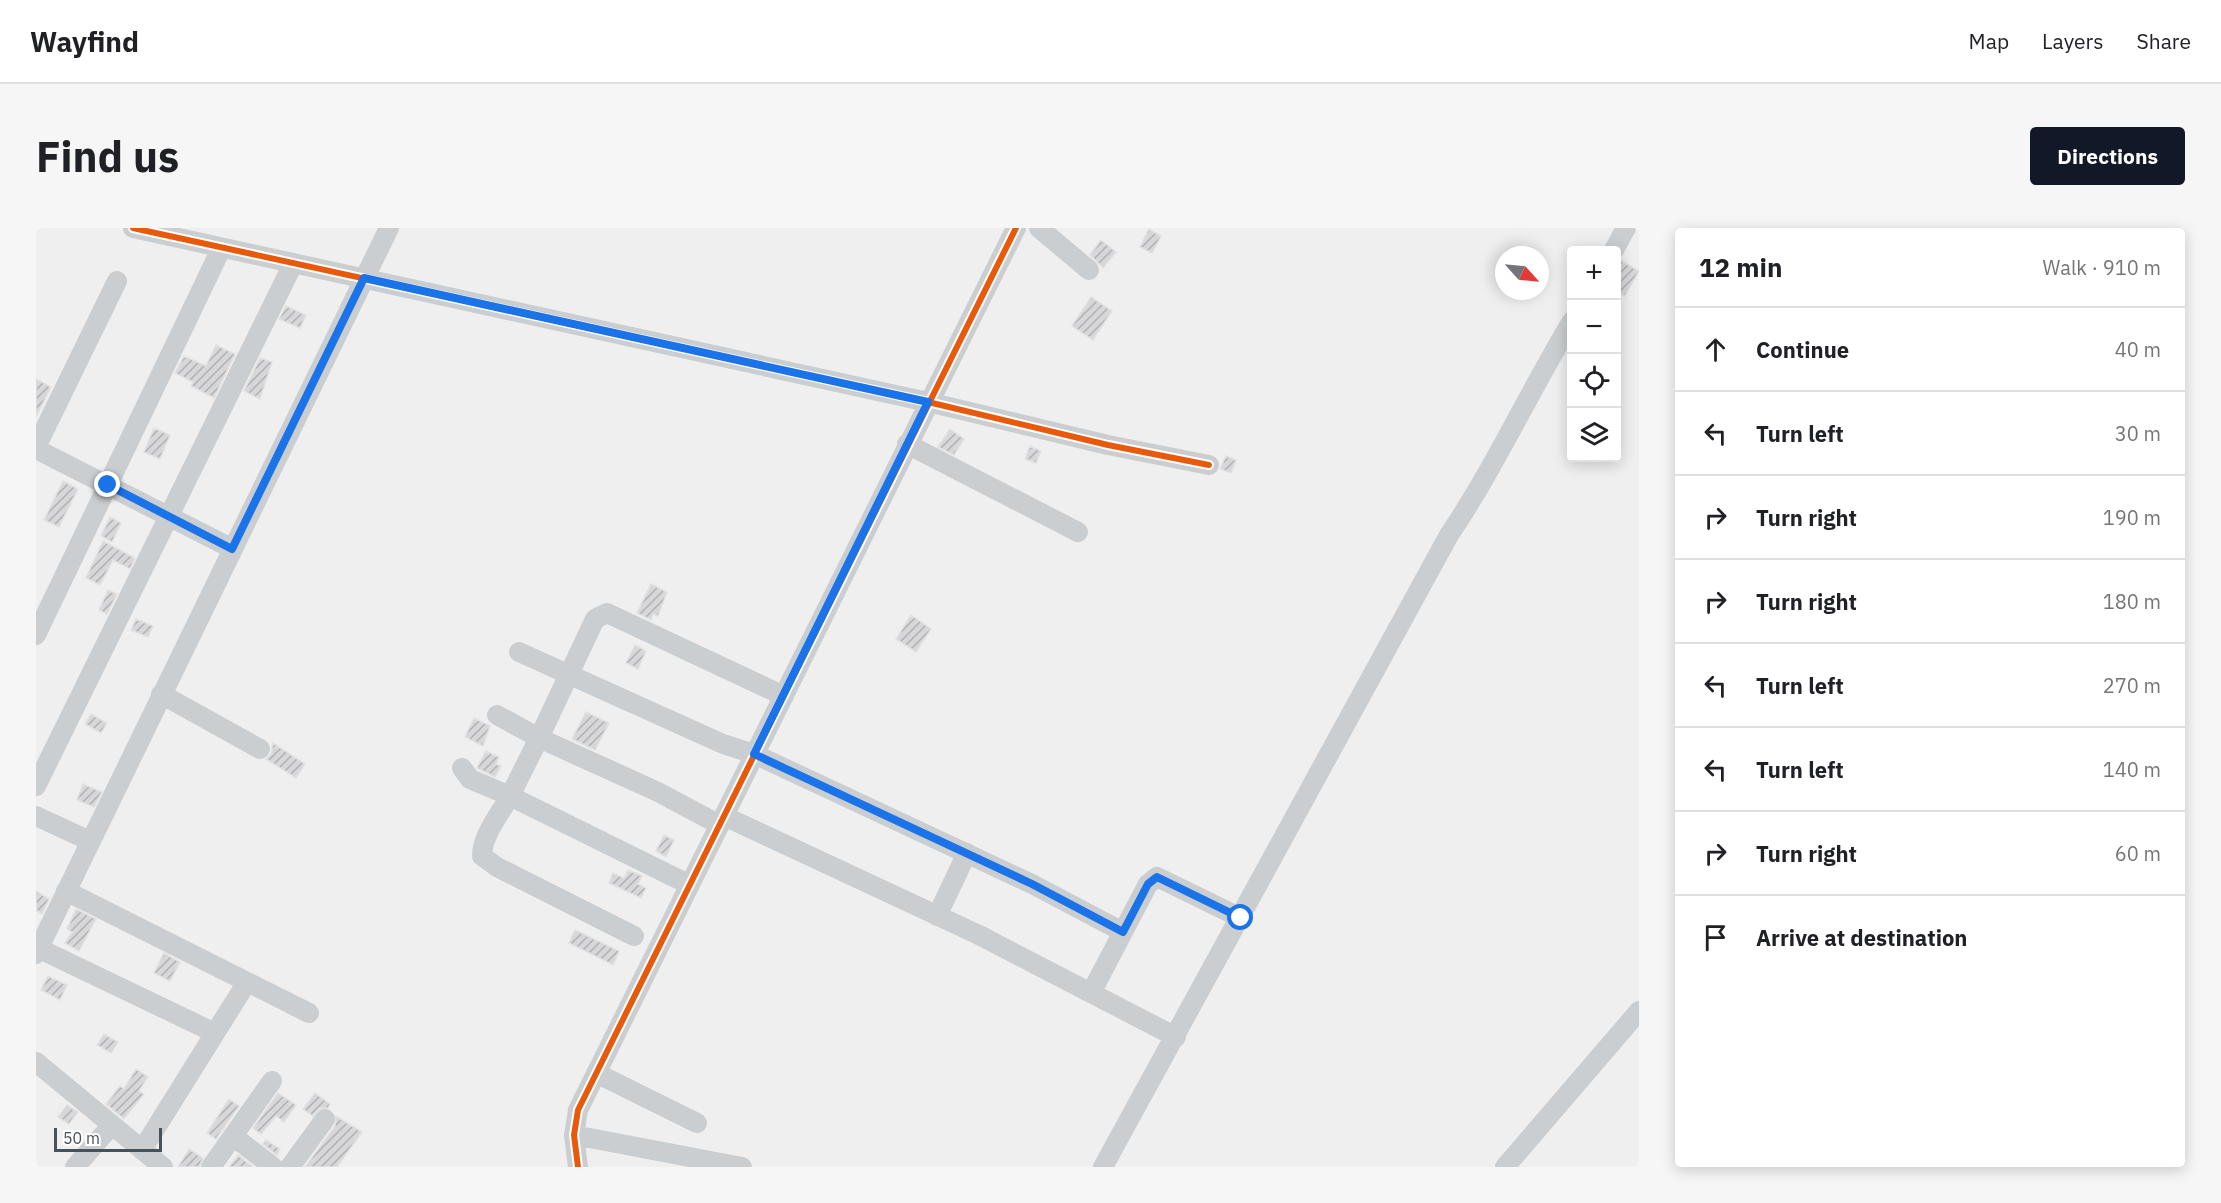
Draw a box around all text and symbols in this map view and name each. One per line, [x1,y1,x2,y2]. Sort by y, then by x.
text: Wayfind [30,23,139,60]
text: Map [1969,27,2009,55]
text: Layers [2042,27,2104,55]
text: Share [2137,27,2191,55]
button: Directions [2030,127,2185,185]
text: Find us [36,129,179,184]
north arrow [1495,246,1549,300]
map controls [1567,246,1621,462]
button: + [1567,246,1621,300]
text: 12 min [1699,250,1783,284]
text: Walk · 910 m [2043,254,2161,281]
button: − [1567,300,1621,354]
icon: ahead [1699,333,1732,366]
text: Continue [1756,335,1849,364]
text: 40 m [2115,336,2161,363]
button: locate [1567,354,1621,408]
button: layers [1567,408,1621,462]
icon: left [1699,417,1732,450]
text: Turn left [1756,419,1844,448]
text: 30 m [2115,420,2161,447]
route end [94,471,120,497]
icon: right [1699,501,1732,534]
text: Turn right [1756,503,1857,532]
text: 190 m [2103,504,2161,531]
icon: right [1699,585,1732,618]
text: Turn right [1756,587,1857,616]
text: 180 m [2103,588,2161,615]
icon: left [1699,669,1732,702]
text: Turn left [1756,671,1844,700]
text: 270 m [2103,672,2161,699]
icon: left [1699,753,1732,786]
text: Turn left [1756,755,1844,784]
text: 140 m [2103,756,2161,783]
icon: right [1699,837,1732,870]
text: Turn right [1756,839,1857,868]
text: 60 m [2115,840,2161,867]
route start [1227,904,1253,930]
icon: arrive [1699,921,1732,954]
text: Arrive at destination [1756,923,1967,952]
scale bar [54,1125,162,1152]
text: 50 m [63,1128,100,1148]

